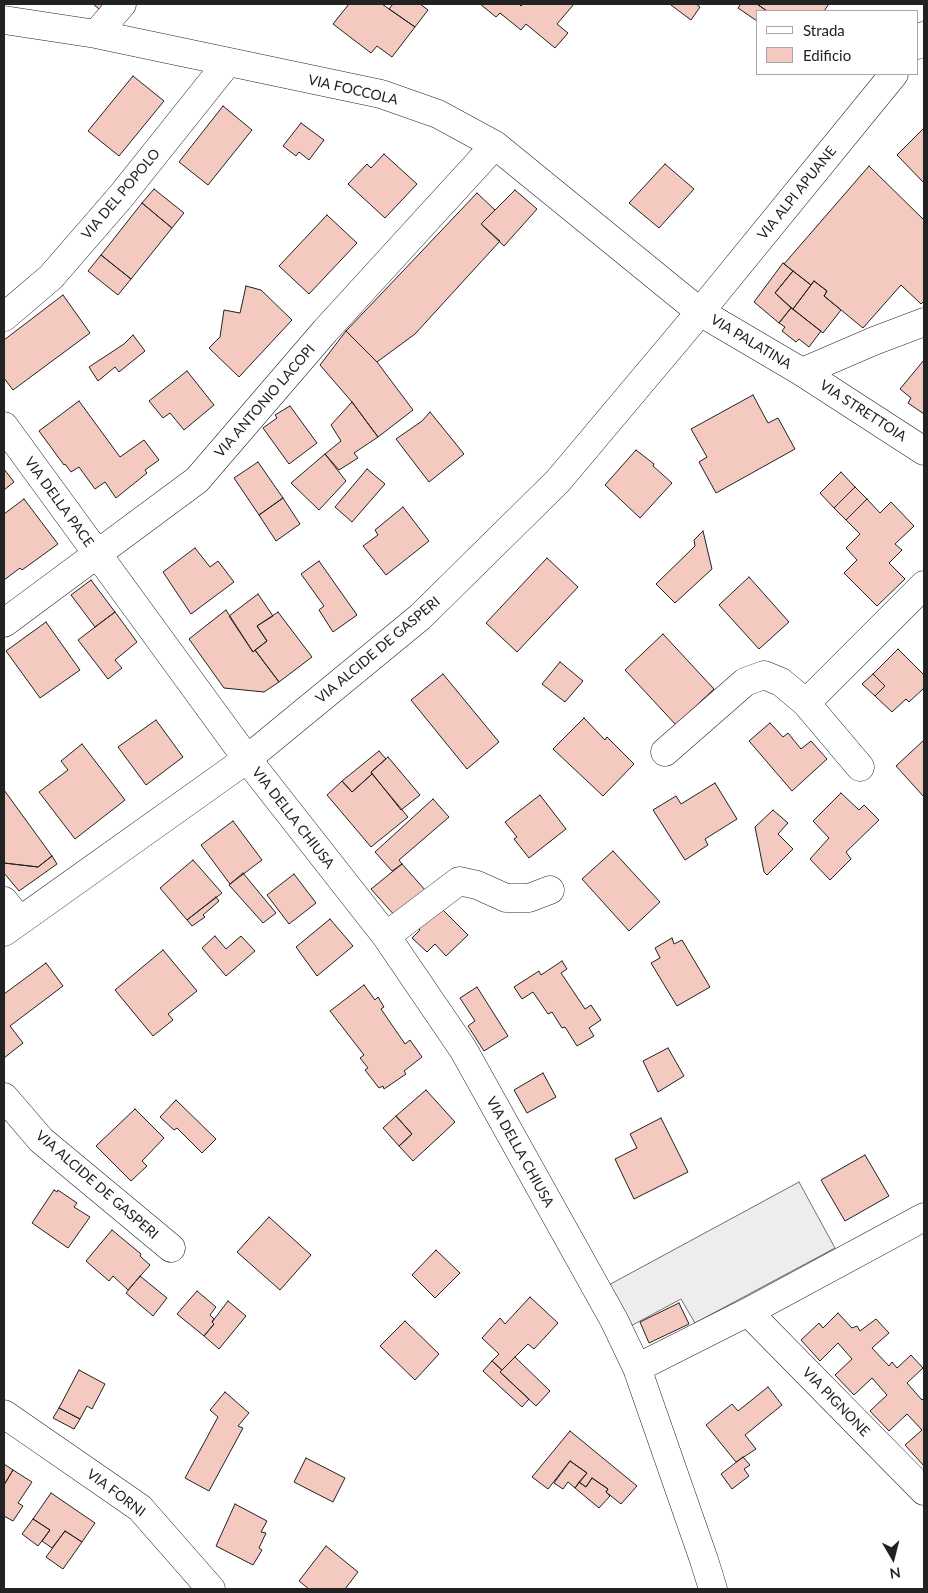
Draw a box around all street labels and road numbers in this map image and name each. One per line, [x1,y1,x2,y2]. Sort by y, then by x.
street label: VIA FOCCOLA [306,72,400,108]
street label: VIA ALPI APUANE [754,143,840,243]
street label: VIA DEL POPOLO [78,145,164,243]
street label: VIA PALATINA [707,311,795,373]
street label: VIA ANTONIO LACOPI [211,341,319,461]
street label: VIA STRETTOIA [817,377,909,445]
street label: VIA DELLA PACE [21,454,97,550]
street label: VIA ALCIDE DE GASPERI [312,593,444,707]
street label: VIA DELLA CHIUSA [248,764,338,872]
street label: VIA DELLA CHIUSA [483,1094,557,1210]
street label: VIA ALCIDE DE GASPERI [32,1127,162,1243]
street label: VIA PIGNONE [799,1364,873,1440]
street label: VIA FORNI [83,1466,149,1520]

